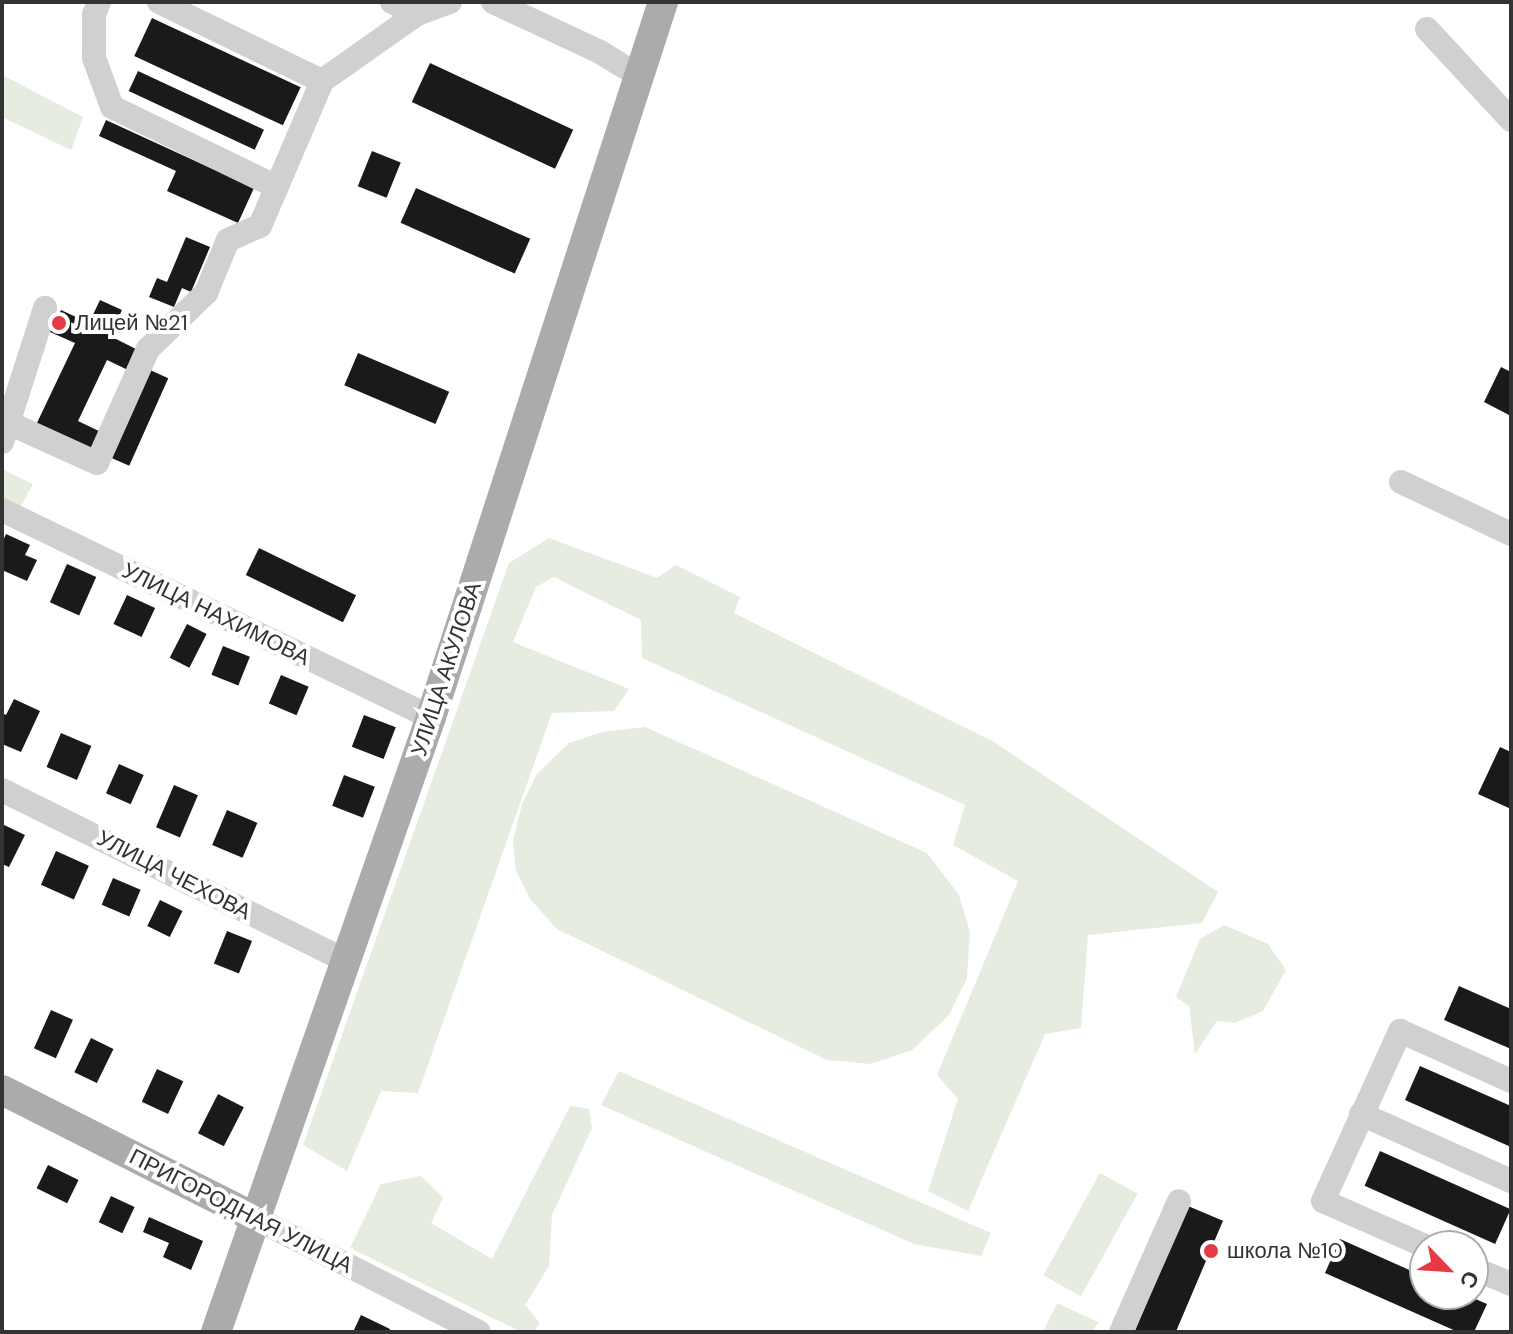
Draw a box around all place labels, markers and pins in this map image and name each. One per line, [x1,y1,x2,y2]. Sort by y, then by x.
place label: Лицей №21 [75,310,188,336]
marker: Лицей №21 [50,314,68,332]
place label: школа №10 [1227,1238,1343,1264]
marker: школа №10 [1202,1242,1220,1260]

